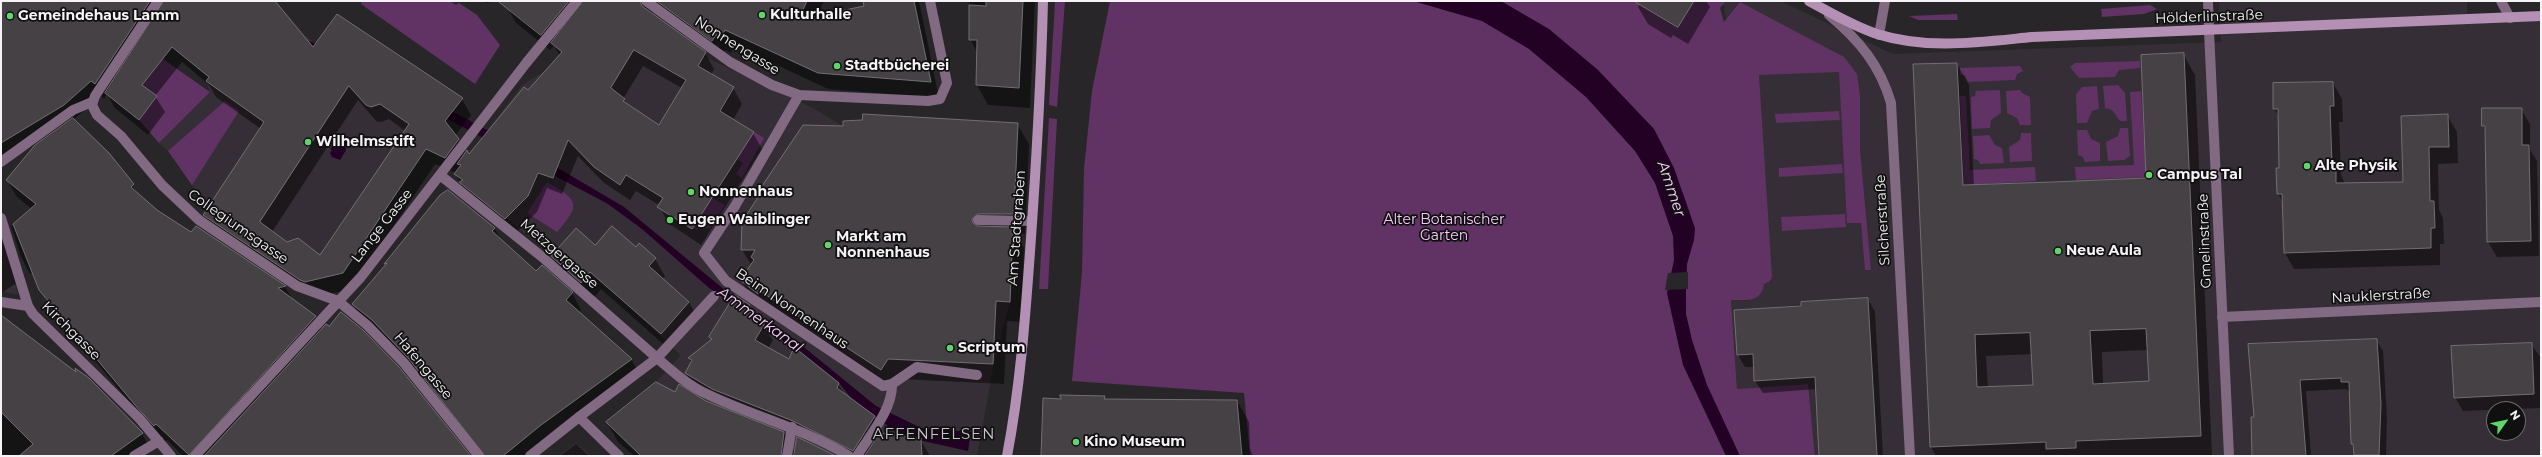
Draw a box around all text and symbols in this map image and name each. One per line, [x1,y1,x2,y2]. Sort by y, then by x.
place label: Kulturhalle [770,7,851,23]
street label: Hölderlinstraße [2155,7,2263,27]
place label: Gemeindehaus Lamm [18,8,180,24]
marker: Kulturhalle [757,10,767,20]
marker: Gemeindehaus Lamm [5,11,15,21]
street label: Nonnengasse [691,13,783,79]
place label: Stadtbücherei [845,58,949,74]
marker: Stadtbücherei [832,61,842,71]
place label: Wilhelmsstift [316,134,415,150]
marker: Wilhelmsstift [303,137,313,147]
place label: Alte Physik [2315,158,2397,174]
water label: Ammer [1653,159,1689,219]
marker: Alte Physik [2302,161,2312,171]
place label: Campus Tal [2157,167,2242,183]
street label: Am Stadtgraben [1005,170,1029,286]
marker: Campus Tal [2144,170,2154,180]
street label: Silcherstraße [1872,174,1894,266]
place label: Nonnenhaus [699,184,793,200]
street label: Collegiumsgasse [185,186,291,268]
street label: Lange Gasse [348,186,416,266]
marker: Nonnenhaus [686,187,696,197]
street label: Gmelinstraße [2195,193,2215,289]
place label: Eugen Waiblinger [678,212,810,228]
park label: Alter Botanischer Garten [1383,212,1505,244]
marker: Eugen Waiblinger [665,215,675,225]
street label: Metzgergasse [517,216,601,292]
place label: Markt am Nonnenhaus [836,229,930,262]
marker: Markt am Nonnenhaus [823,240,833,250]
place label: Neue Aula [2066,243,2142,259]
marker: Neue Aula [2053,246,2063,256]
street label: Beim Nonnenhaus [732,265,852,353]
water label: Ammerkanal [714,283,806,357]
street label: Nauklerstraße [2331,285,2431,307]
street label: Kirchgasse [38,298,104,364]
street label: Hafengasse [390,329,456,403]
place label: Scriptum [958,340,1025,356]
marker: Scriptum [945,343,955,353]
north arrow [2486,401,2526,441]
text: N [2507,407,2524,423]
district label: AFFENFELSEN [873,426,995,444]
place label: Kino Museum [1084,434,1185,450]
marker: Kino Museum [1071,437,1081,447]

